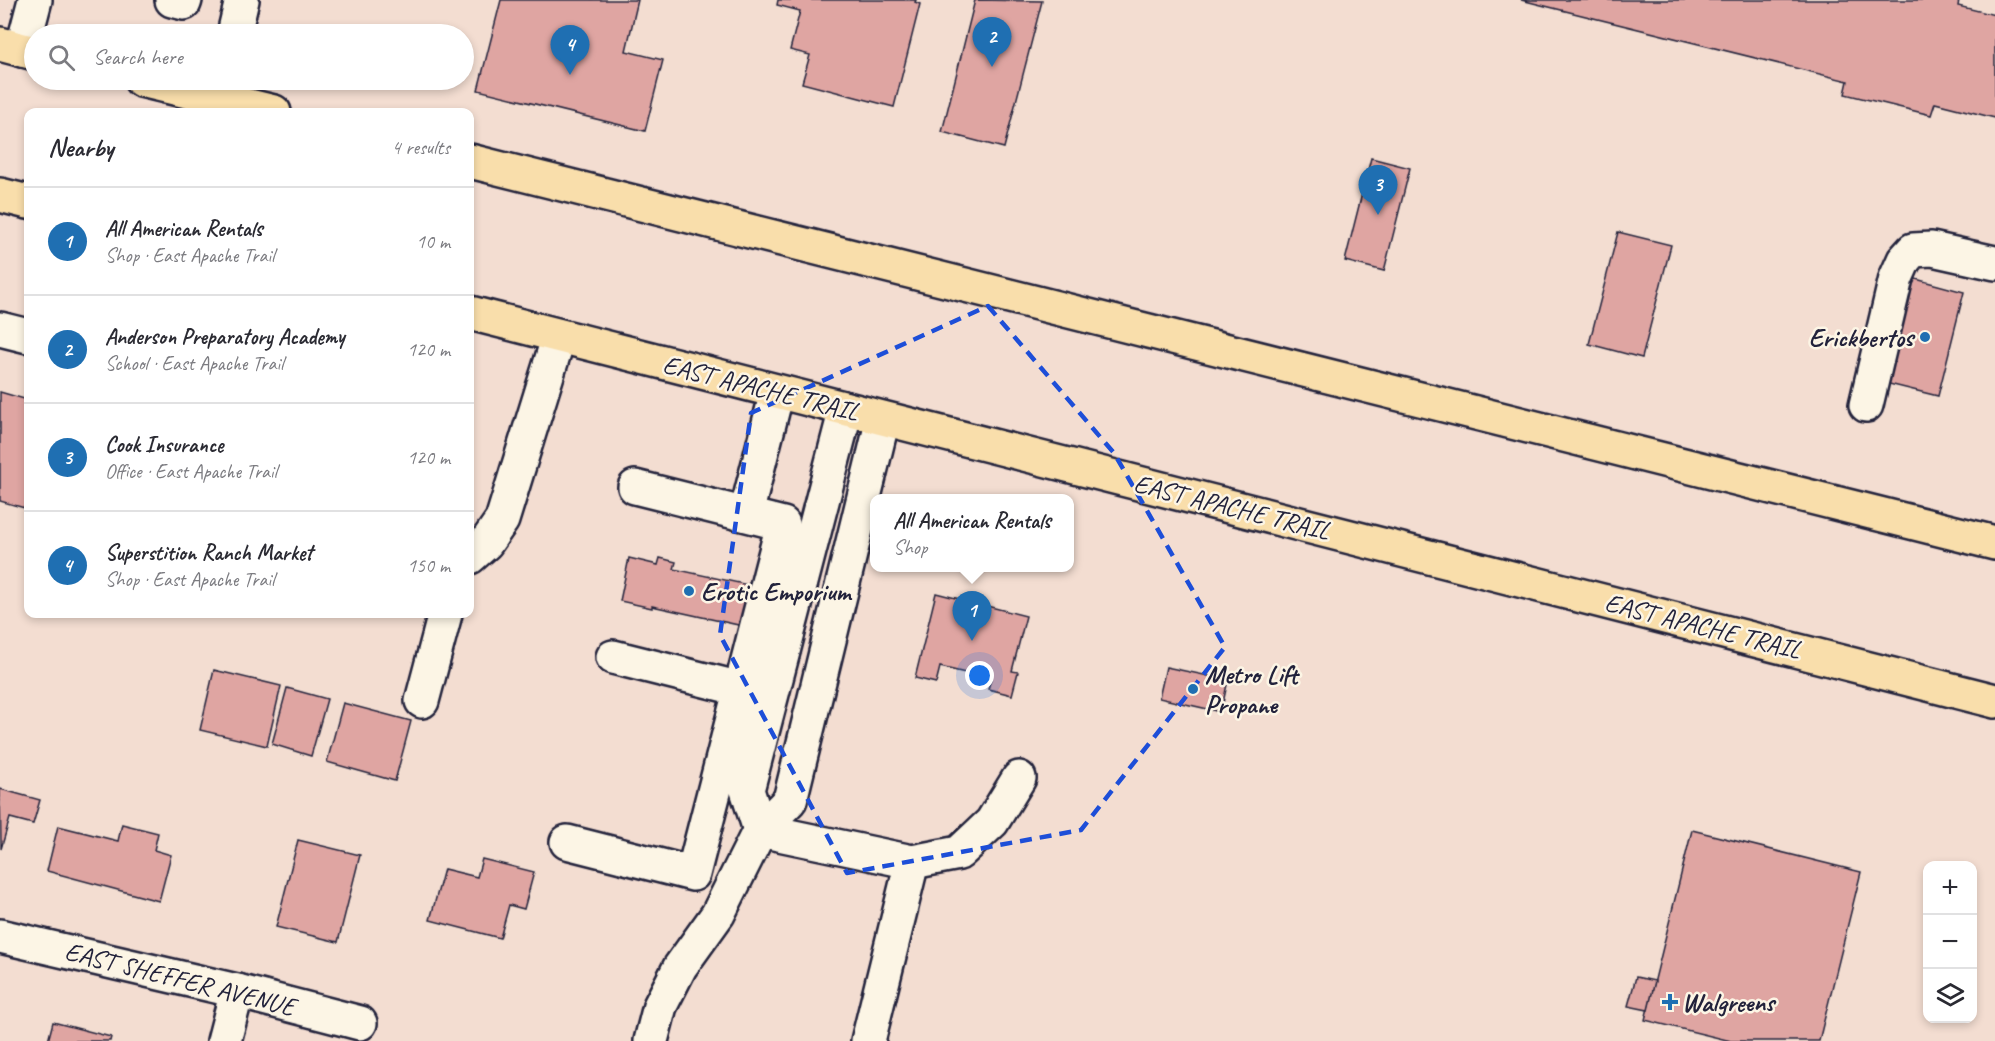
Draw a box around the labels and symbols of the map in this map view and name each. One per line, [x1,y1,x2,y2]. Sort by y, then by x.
pin: 2 [972,17,1012,67]
pin: 4 [550,26,590,75]
pin: 3 [1358,166,1398,215]
place label: Erickbertos [1809,321,1916,354]
marker: Erickbertos [1918,330,1932,344]
street label: EAST APACHE TRAIL [660,348,863,429]
street label: EAST APACHE TRAIL [1131,467,1334,548]
place label: Erotic Emporium [701,575,853,608]
marker: Erotic Emporium [682,584,696,598]
street label: EAST APACHE TRAIL [1602,586,1805,667]
pin: 1 [952,592,992,641]
place label: Metro Lift Propane [1205,658,1300,721]
your location [965,661,994,690]
marker: Metro Lift Propane [1186,682,1200,696]
street label: EAST SHEFFER AVENUE [62,934,302,1024]
place label: Walgreens [1682,986,1777,1019]
marker: Walgreens [1663,995,1677,1009]

